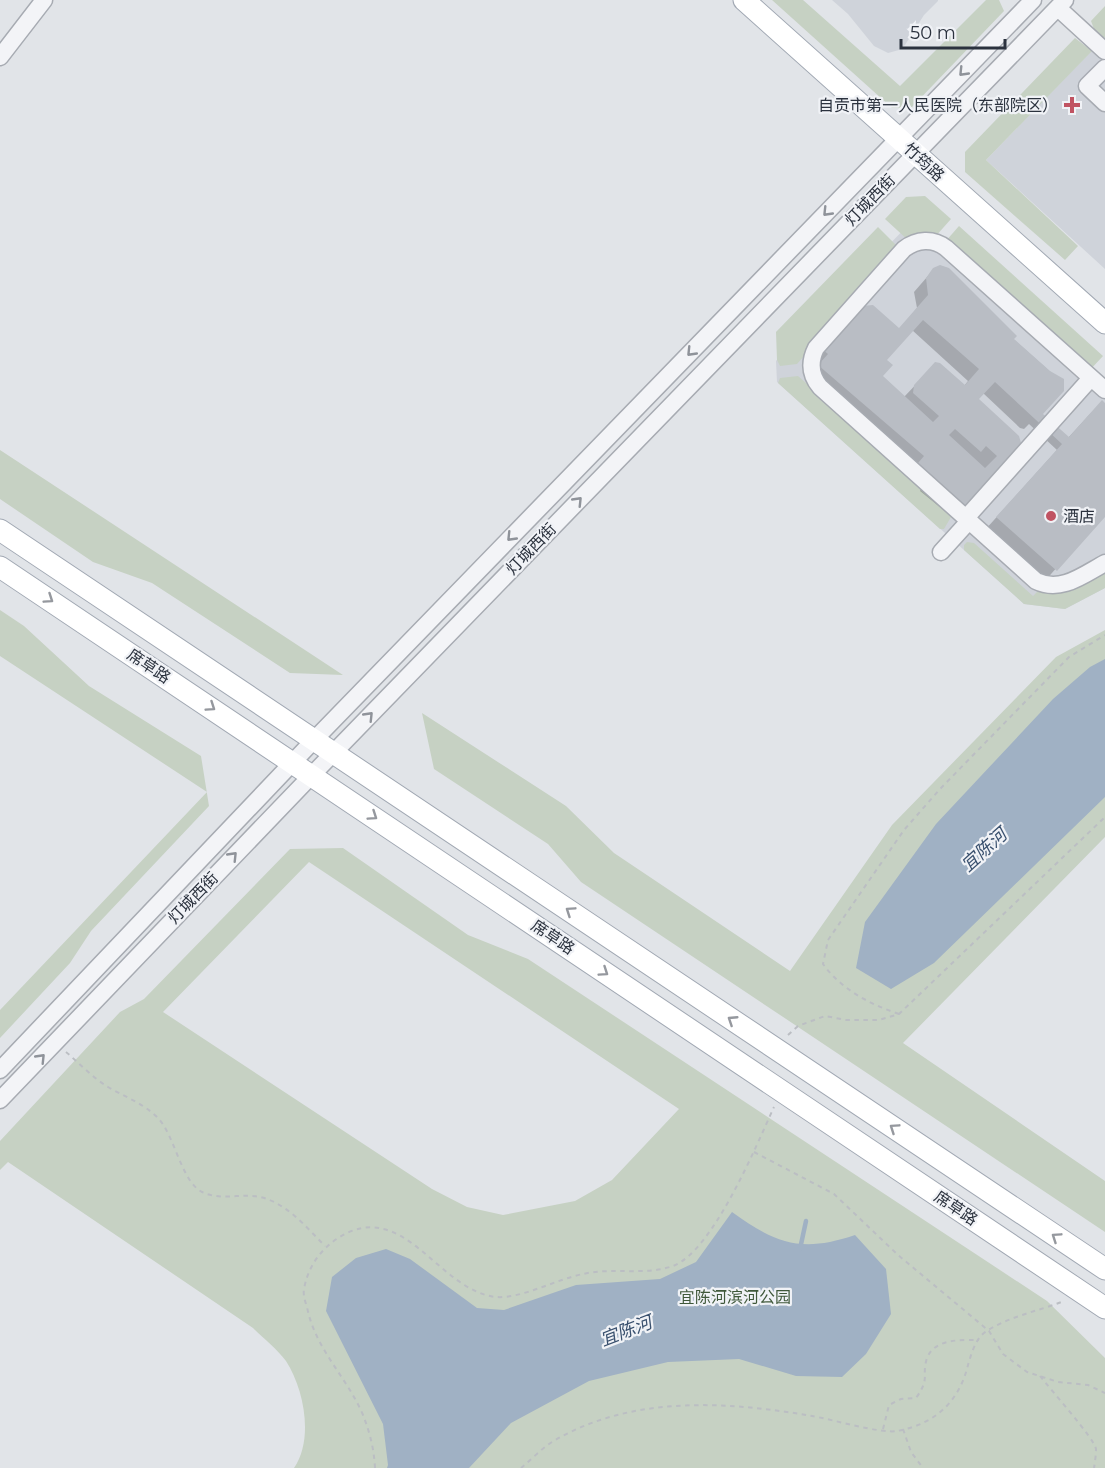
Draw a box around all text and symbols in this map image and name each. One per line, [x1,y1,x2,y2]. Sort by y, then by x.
scale bar [901,12,1004,50]
text: 50 m [910,22,956,44]
one-way arrow [959,65,970,76]
place label: 自贡市第一人民医院（东部院区） [818,96,1058,115]
marker: 自贡市第一人民医院（东部院区） [1063,96,1081,114]
street label: 竹筠路 [900,139,948,185]
street label: 灯城西街 [841,170,899,230]
one-way arrow [823,205,834,216]
one-way arrow [687,345,698,355]
one-way arrow [571,497,582,507]
place label: 酒店 [1063,507,1095,526]
marker: 酒店 [1044,509,1058,523]
street label: 灯城西街 [502,519,560,579]
one-way arrow [508,530,519,541]
one-way arrow [42,592,53,603]
street label: 席草路 [124,645,174,687]
one-way arrow [204,700,215,711]
one-way arrow [362,713,373,723]
one-way arrow [366,809,377,820]
water label: 宜陈河 [957,822,1014,876]
one-way arrow [226,853,237,864]
street label: 灯城西街 [164,868,222,928]
one-way arrow [566,907,577,918]
street label: 席草路 [528,916,578,958]
one-way arrow [598,964,609,975]
one-way arrow [728,1016,739,1027]
one-way arrow [33,1054,44,1065]
one-way arrow [890,1124,901,1135]
street label: 席草路 [931,1187,981,1229]
one-way arrow [1052,1233,1063,1244]
park label: 宜陈河滨河公园 [679,1288,791,1307]
water label: 宜陈河 [597,1310,658,1351]

